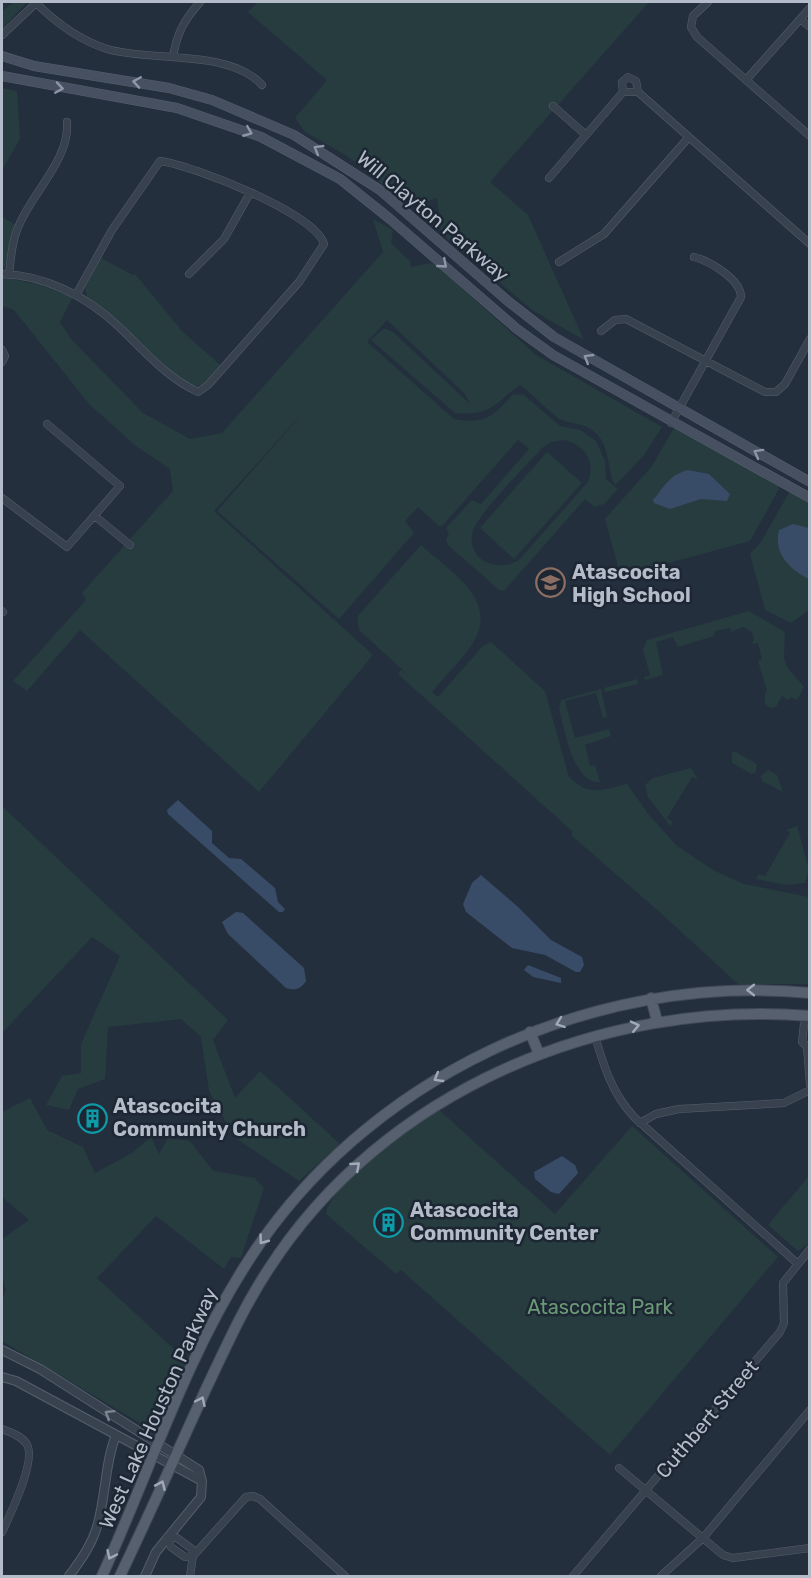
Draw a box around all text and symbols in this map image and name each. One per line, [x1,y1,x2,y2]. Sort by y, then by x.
one-way arrow [132,77,141,89]
one-way arrow [53,81,63,94]
one-way arrow [242,125,253,137]
one-way arrow [314,145,324,157]
street label: Will Clayton Parkway [352,145,514,287]
one-way arrow [436,257,447,268]
one-way arrow [584,354,594,365]
one-way arrow [754,449,764,460]
place label: Atascocita High School [572,560,691,607]
school or university icon: Atascocita High School [535,567,567,599]
one-way arrow [747,984,756,996]
one-way arrow [555,1015,566,1028]
one-way arrow [629,1020,639,1033]
one-way arrow [434,1071,444,1083]
place label: Atascocita Community Church [113,1094,306,1141]
building icon: Atascocita Community Church [76,1102,108,1134]
one-way arrow [349,1162,360,1173]
place label: Atascocita Community Center [410,1198,598,1245]
building icon: Atascocita Community Center [373,1206,405,1238]
one-way arrow [260,1233,271,1244]
street label: West Lake Houston Parkway [94,1284,222,1532]
park label: Atascocita Park [527,1295,674,1319]
street label: Cuthbert Street [651,1355,763,1483]
one-way arrow [193,1396,205,1407]
one-way arrow [105,1409,115,1421]
one-way arrow [154,1481,166,1492]
one-way arrow [107,1549,119,1560]

